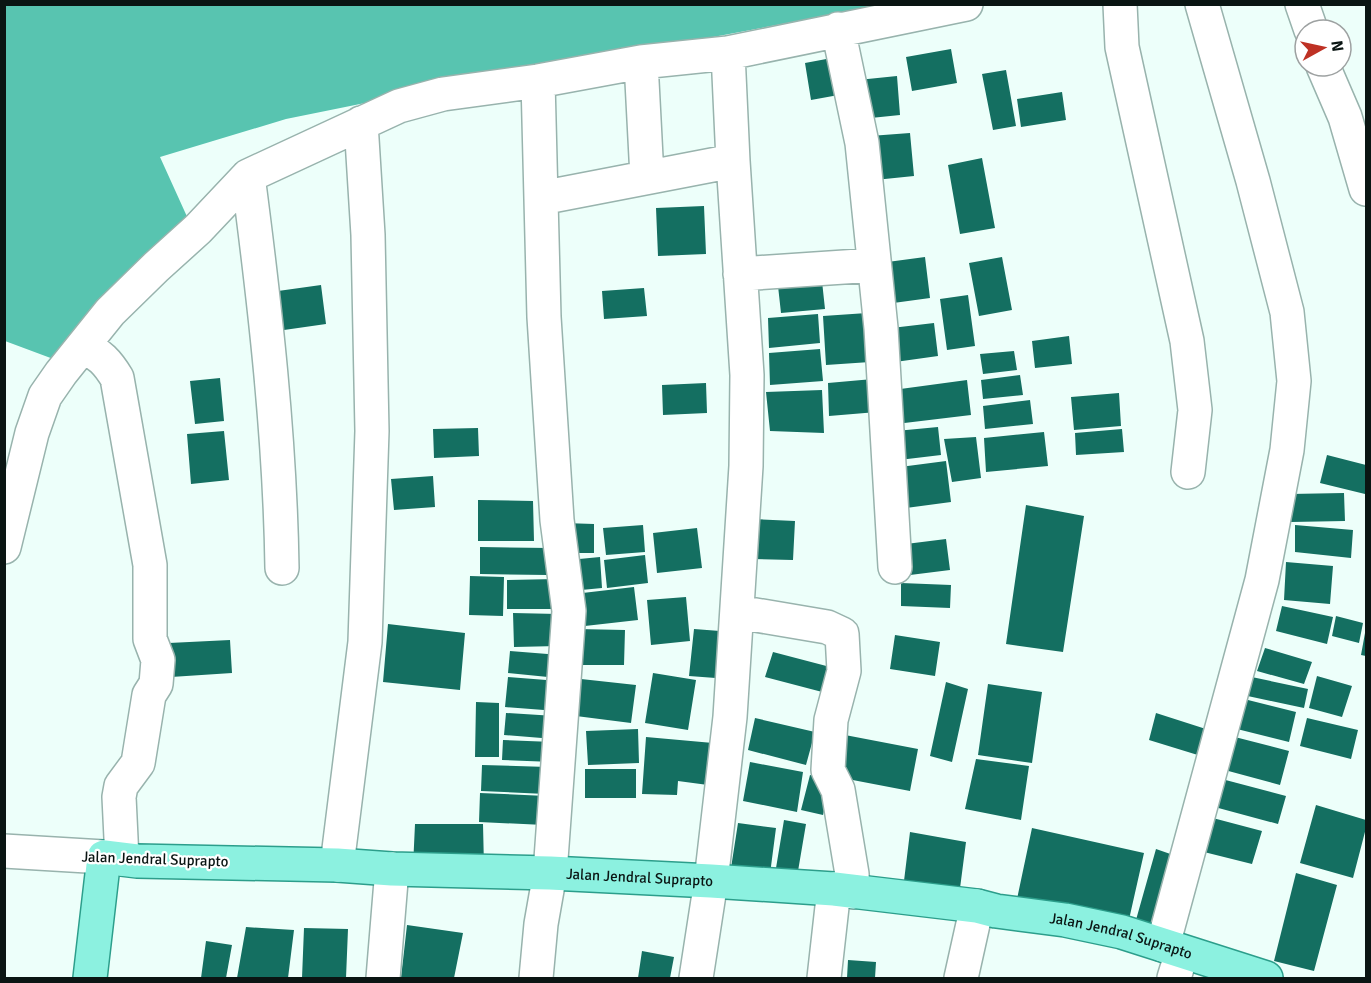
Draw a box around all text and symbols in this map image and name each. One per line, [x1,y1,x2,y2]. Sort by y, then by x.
north arrow [1293,18,1353,78]
text: N [1326,39,1348,53]
street label: Jalan Jendral Suprapto [81,847,229,871]
street label: Jalan Jendral Suprapto [566,865,714,890]
street label: Jalan Jendral Suprapto [1048,909,1195,963]

